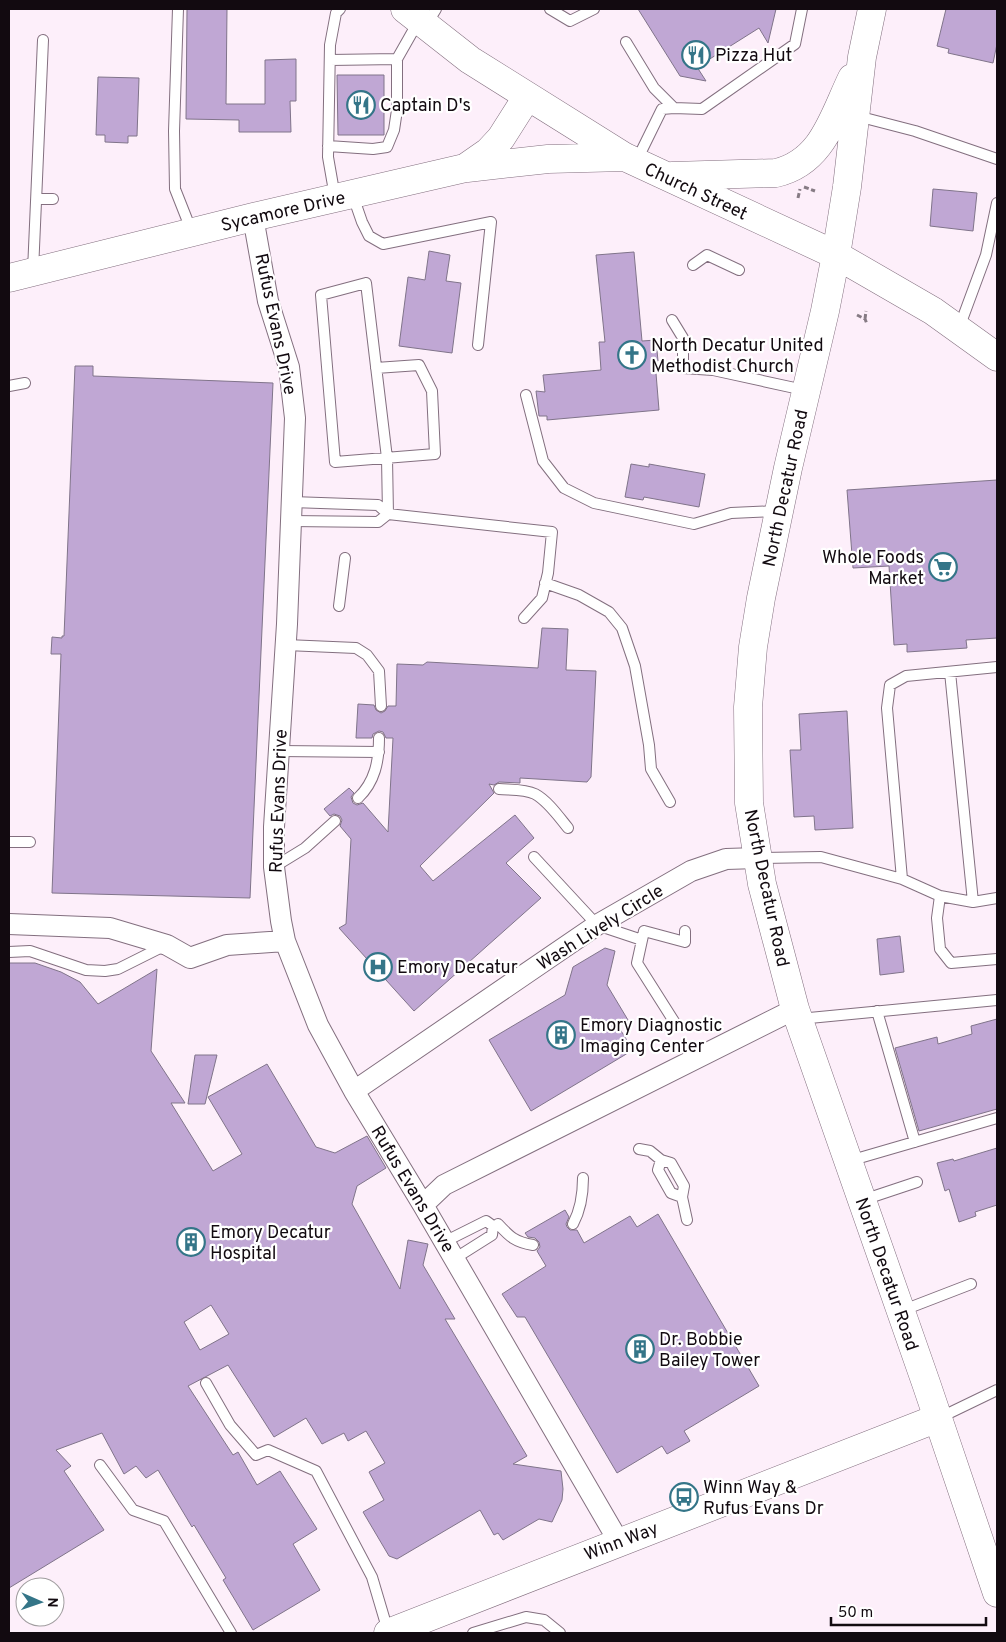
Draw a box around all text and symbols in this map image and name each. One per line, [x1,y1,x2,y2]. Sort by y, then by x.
restaurant icon: Pizza Hut [681,40,711,70]
place label: Pizza Hut [715,45,792,68]
restaurant icon: Captain D's [346,90,376,120]
place label: Captain D's [380,95,471,118]
street label: Church Street [640,158,751,226]
street label: Sycamore Drive [219,187,348,238]
street label: Rufus Evans Drive [248,251,301,397]
place label: North Decatur United Methodist Church [651,335,824,379]
church icon: North Decatur United Methodist Church [617,340,647,370]
street label: North Decatur Road [759,407,814,569]
place label: Whole Foods Market [822,547,924,591]
supermarket icon: Whole Foods Market [928,552,958,582]
street label: Rufus Evans Drive [265,729,294,873]
street label: North Decatur Road [738,807,793,969]
street label: Wash Lively Circle [533,880,668,976]
hospital icon: Emory Decatur [363,952,393,982]
place label: Emory Decatur [397,957,518,980]
place label: Emory Diagnostic Imaging Center [580,1015,722,1059]
building icon: Emory Diagnostic Imaging Center [546,1020,576,1050]
street label: Rufus Evans Drive [365,1122,459,1257]
street label: North Decatur Road [849,1195,923,1354]
place label: Emory Decatur Hospital [210,1222,331,1266]
building icon: Emory Decatur Hospital [176,1227,206,1257]
place label: Dr. Bobbie Bailey Tower [659,1329,760,1373]
building icon: Dr. Bobbie Bailey Tower [625,1334,655,1364]
place label: Winn Way & Rufus Evans Dr [703,1477,824,1521]
bus stop icon: Winn Way & Rufus Evans Dr [669,1482,699,1512]
street label: Winn Way [581,1518,662,1567]
north arrow [15,1577,65,1627]
scale bar [831,1594,986,1626]
text: N [43,1597,60,1608]
text: 50 m [838,1604,873,1623]

